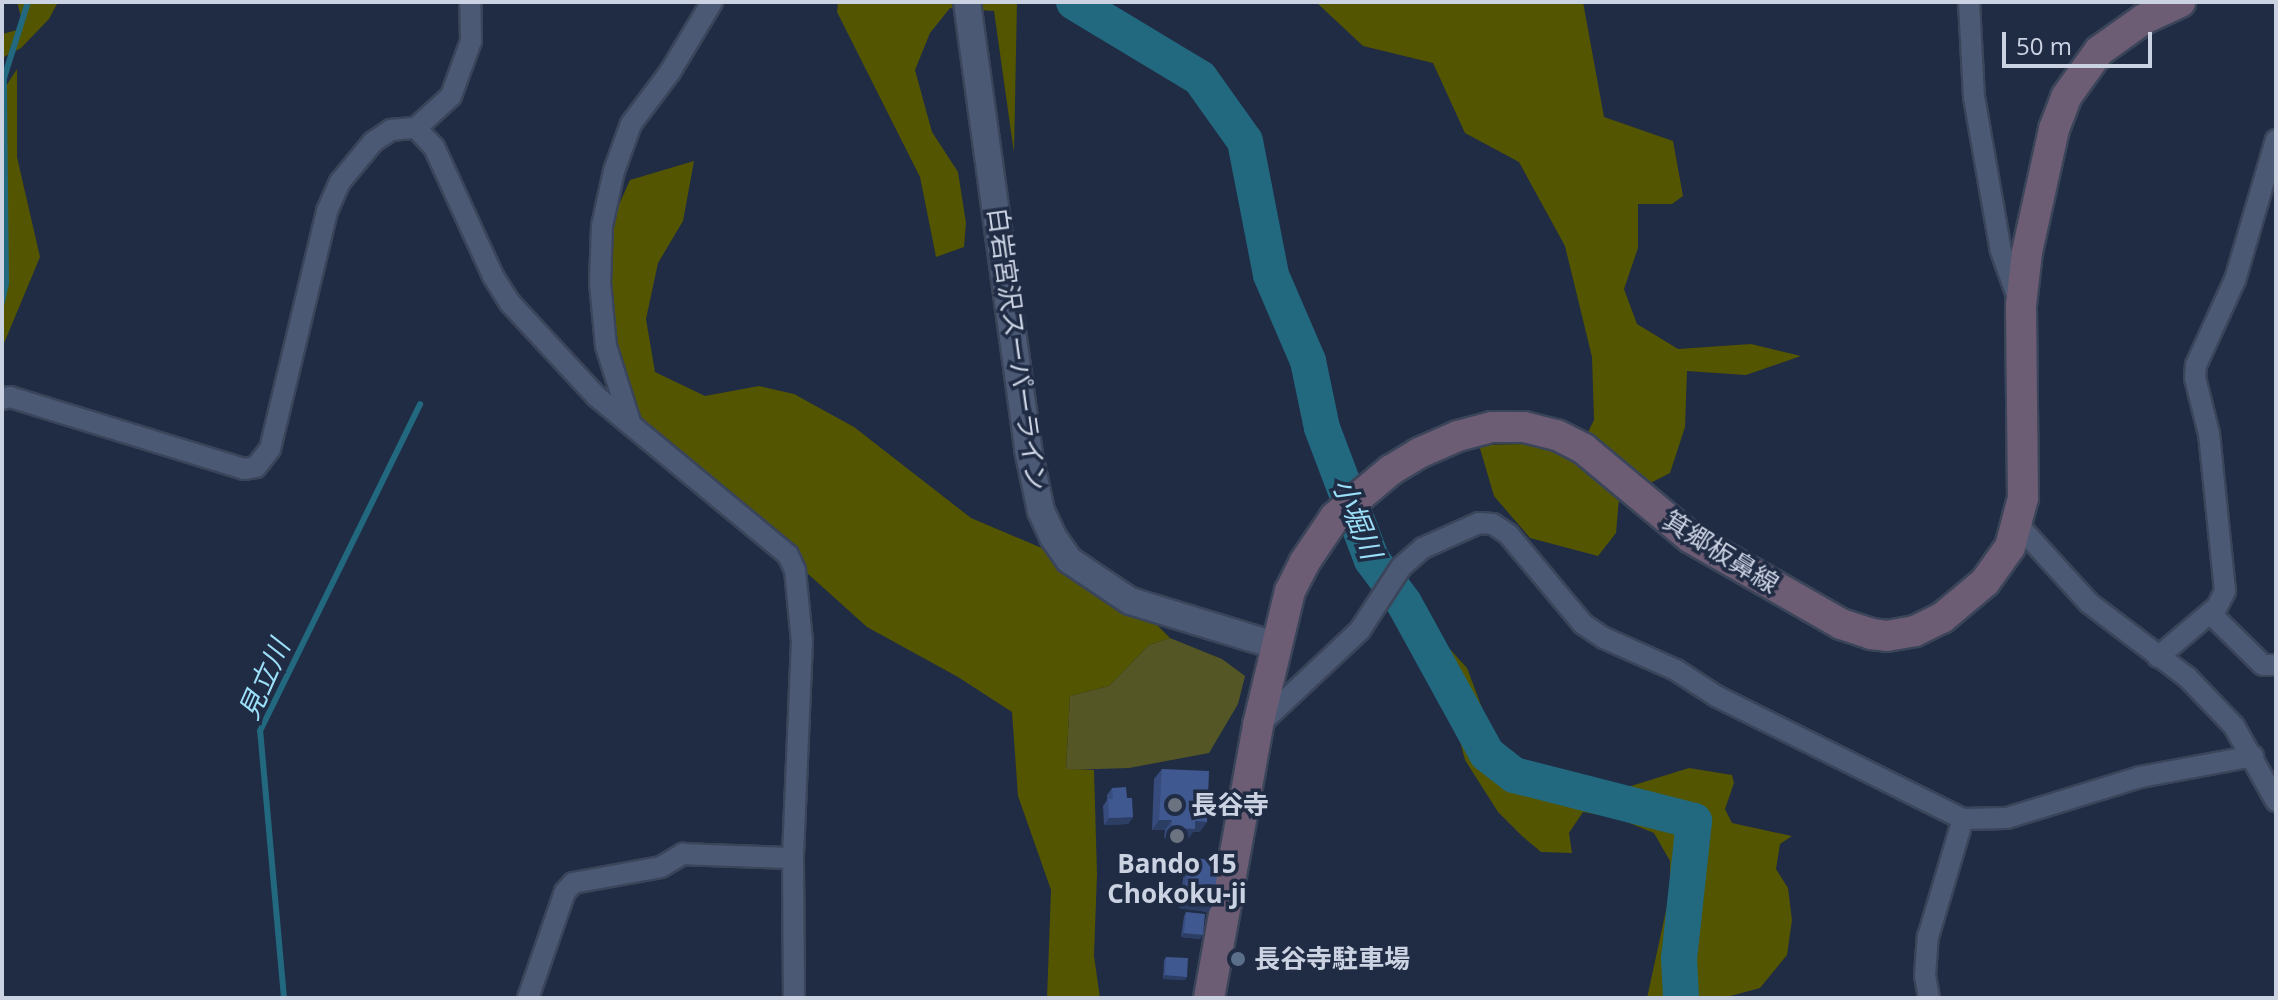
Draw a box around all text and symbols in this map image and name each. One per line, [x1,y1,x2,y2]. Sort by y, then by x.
scale bar [2006,16,2156,66]
text: 50 m [2016,29,2072,62]
street label: 白岩宮沢スーパーライン [982,205,1052,493]
water label: 小堀川 [1327,473,1389,563]
street label: 箕郷板鼻線 [1658,504,1784,600]
water label: 見立川 [231,634,295,724]
place label: 長谷寺 [1191,789,1269,821]
marker: 長谷寺 [1166,796,1184,814]
marker: Bando 15 Chokoku-ji [1168,827,1186,845]
place label: Bando 15 Chokoku-ji [1107,848,1247,910]
place label: 長谷寺駐車場 [1254,943,1410,975]
marker: 長谷寺駐車場 [1229,950,1247,968]

